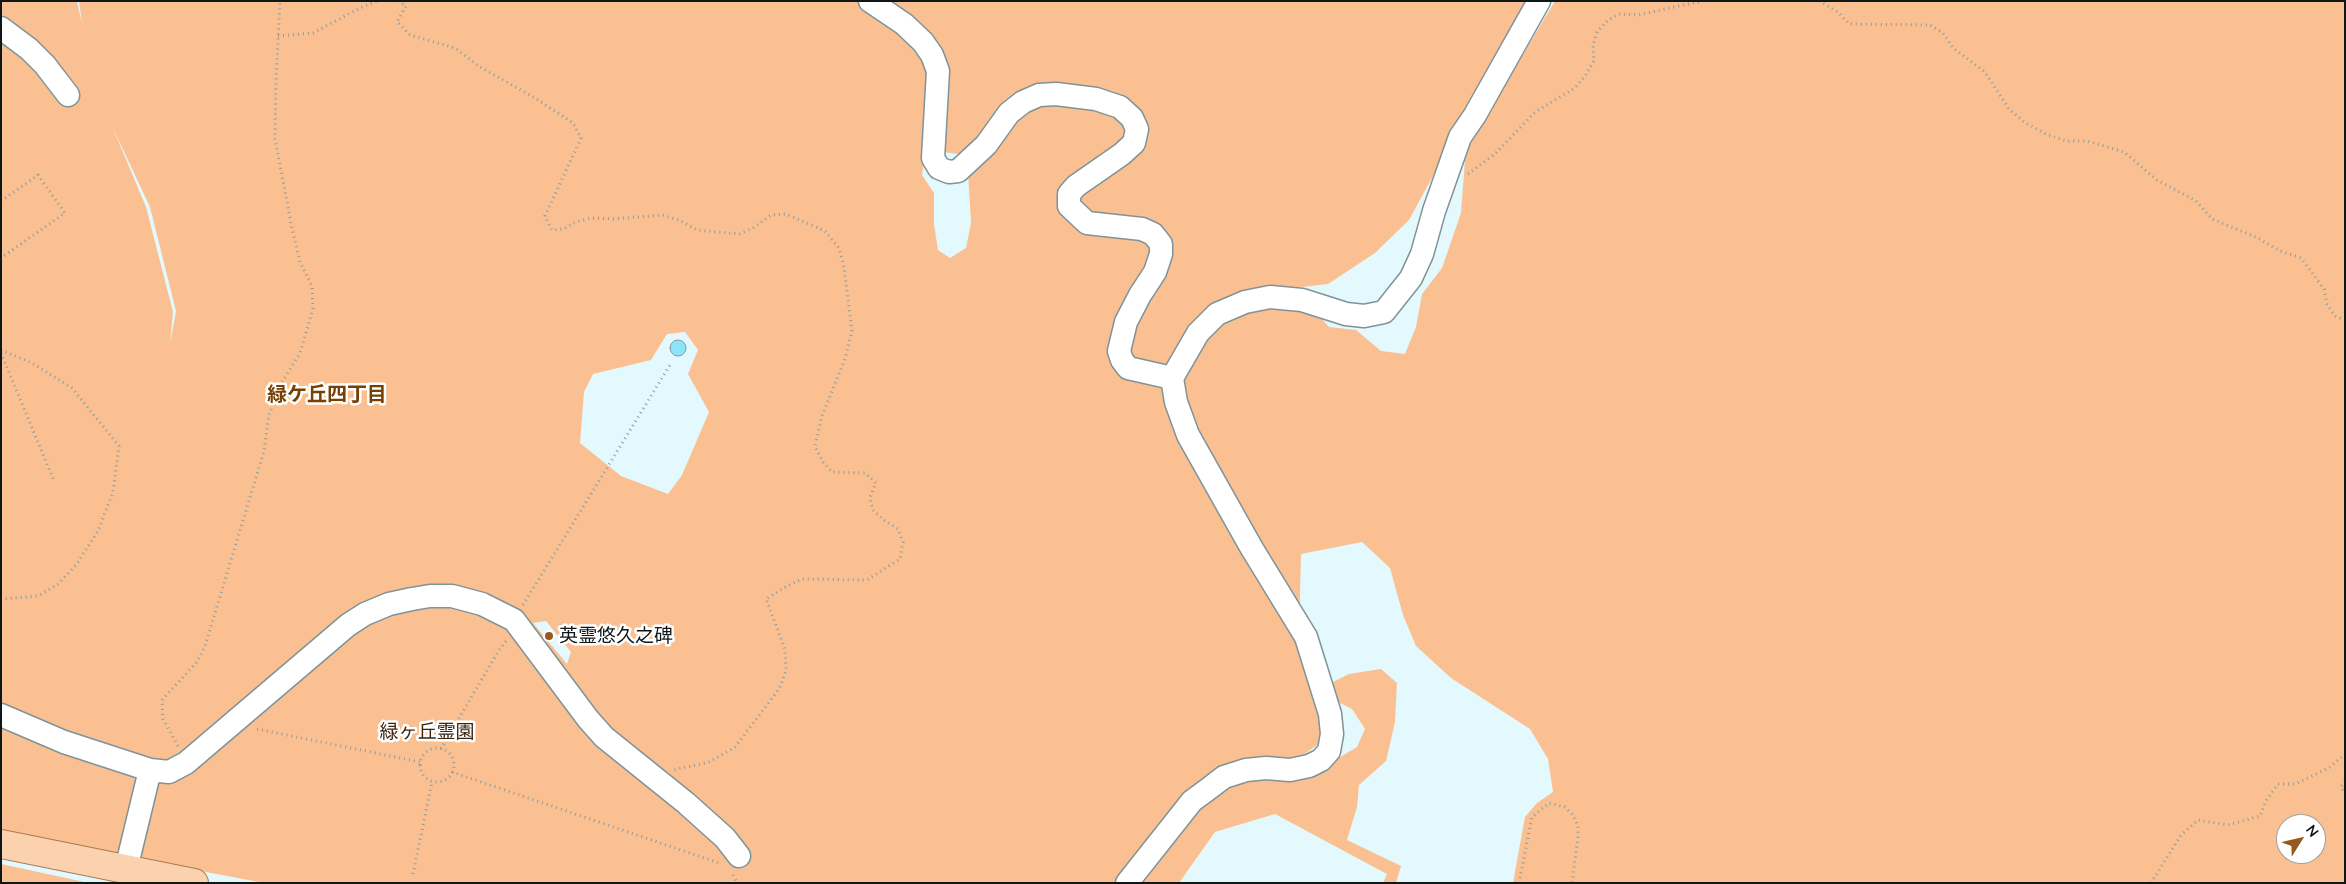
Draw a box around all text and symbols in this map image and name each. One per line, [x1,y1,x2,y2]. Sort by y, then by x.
district label: 緑ケ丘四丁目 [267,383,387,407]
place label: 英霊悠久之碑 [559,625,673,647]
marker: 英霊悠久之碑 [543,630,555,642]
park label: 緑ヶ丘霊園 [380,721,474,743]
north arrow [2276,814,2326,864]
text: N [2302,821,2323,840]

